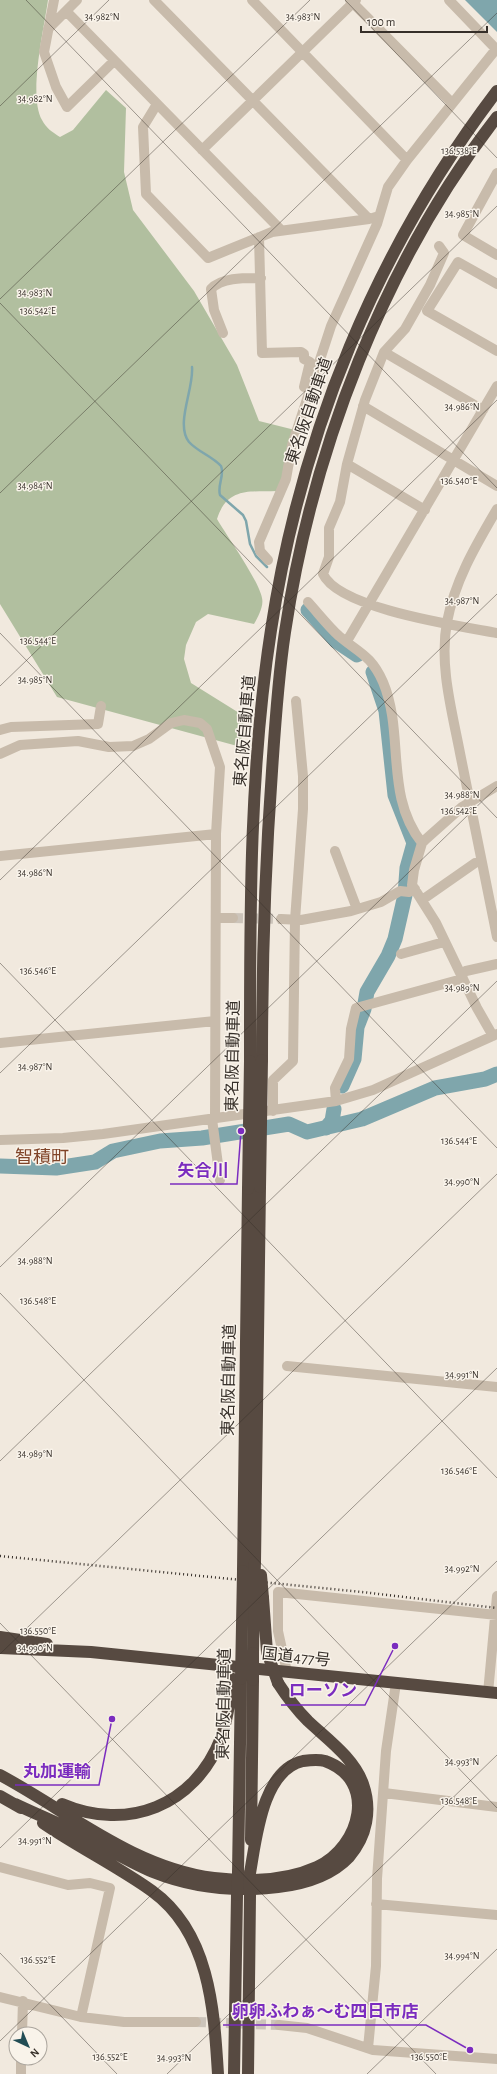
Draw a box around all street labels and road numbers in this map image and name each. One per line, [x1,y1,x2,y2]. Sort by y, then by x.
street label: 東名阪自動車道 [282,355,335,467]
street label: 東名阪自動車道 [231,674,258,787]
street label: 東名阪自動車道 [223,1000,242,1112]
street label: 東名阪自動車道 [219,1324,238,1436]
street label: 国道477号 [261,1644,331,1669]
street label: 東名阪自動車道 [214,1648,233,1760]

